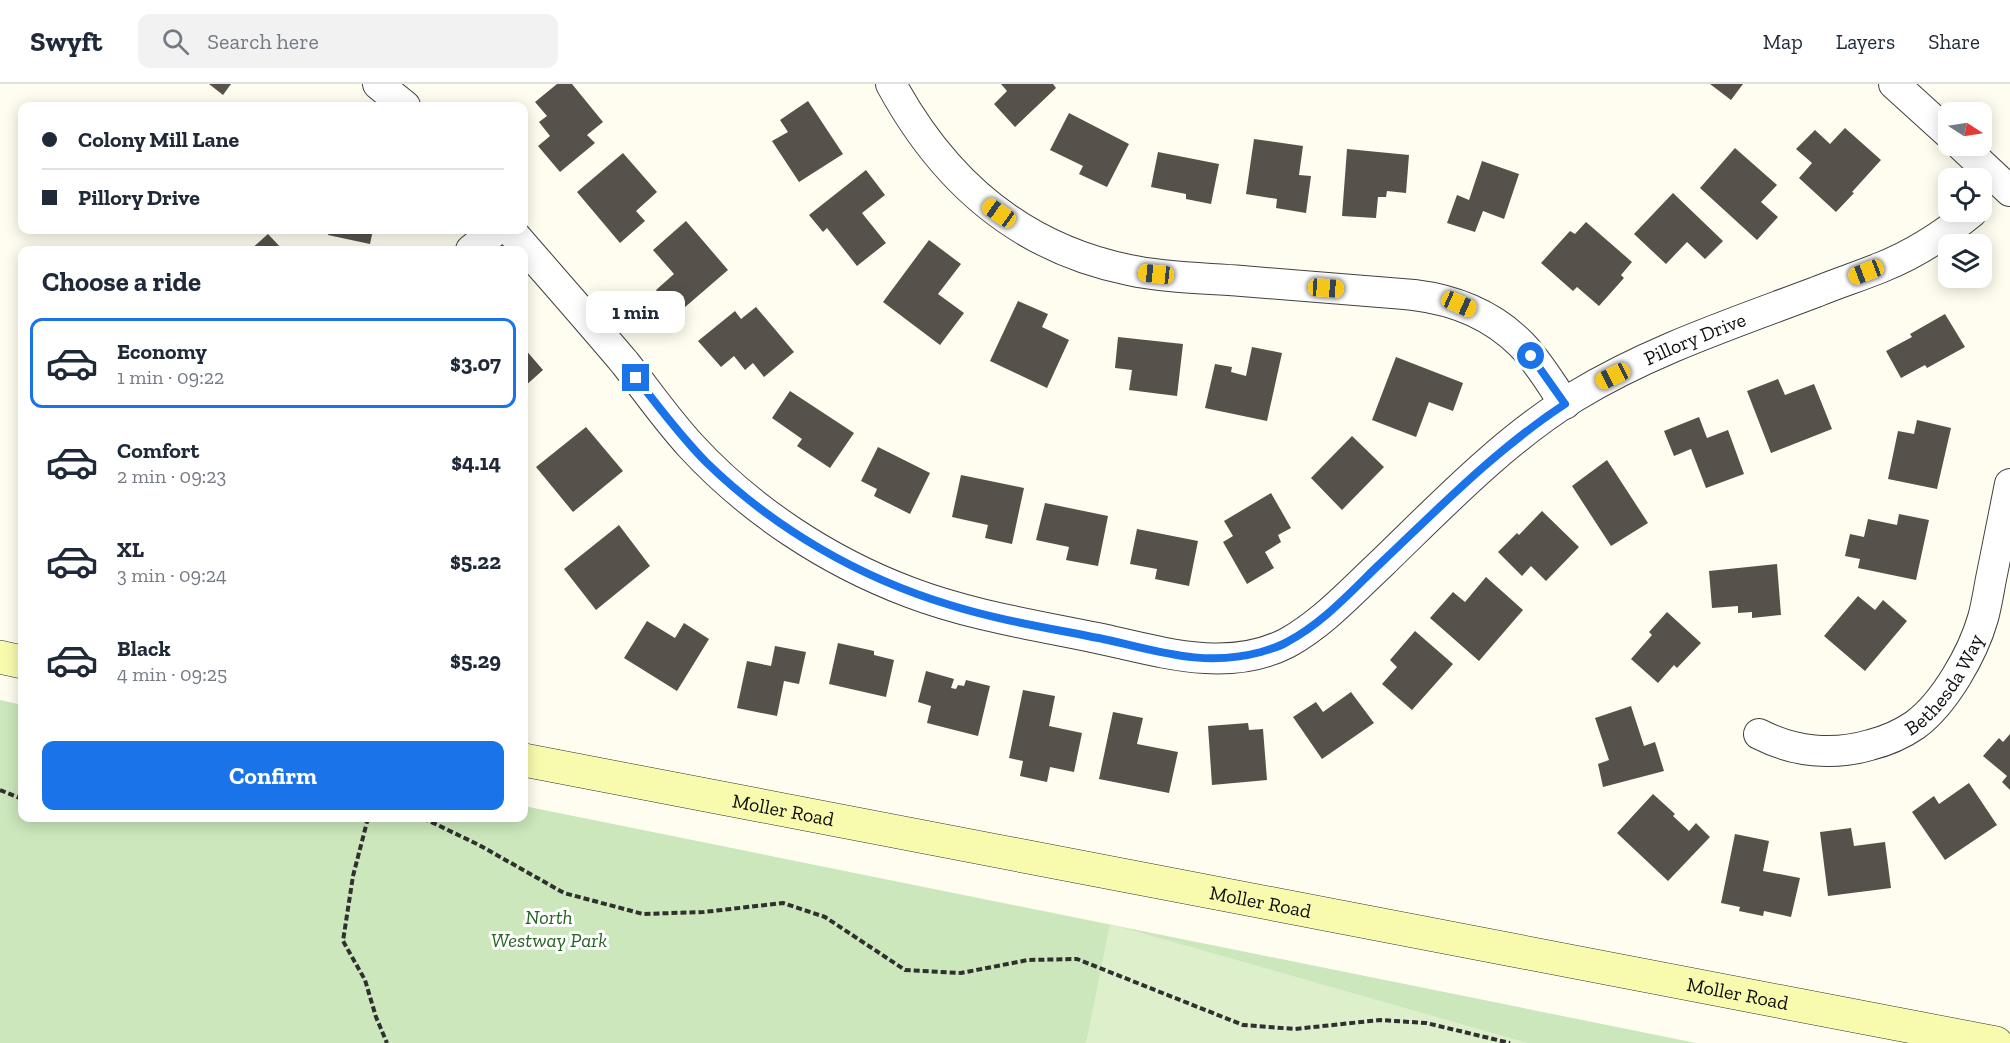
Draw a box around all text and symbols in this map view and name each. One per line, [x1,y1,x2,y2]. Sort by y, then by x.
search box [138,14,558,68]
text: Swyft [30,25,102,58]
icon: search [159,25,192,58]
text: Search here [207,28,319,55]
text: Map [1763,29,1803,54]
text: Layers [1836,29,1895,54]
text: Share [1928,29,1980,54]
north arrow [1938,102,1992,156]
map controls [1938,102,1992,288]
text: Colony Mill Lane [78,126,239,153]
button: locate [1938,168,1992,222]
text: Pillory Drive [78,184,200,211]
car [979,195,1019,231]
button: layers [1938,234,1992,288]
car [1846,257,1886,287]
car [1137,263,1175,285]
text: Choose a ride [42,266,201,298]
car [1307,278,1345,298]
car [1439,288,1479,320]
callout: 1 min [586,291,686,333]
text: 1 min [612,300,659,324]
street label: Pillory Drive [1640,307,1749,370]
icon: car [45,336,99,390]
text: Economy [117,338,207,365]
route start [1517,342,1544,369]
text: $3.07 [450,350,501,377]
car [1593,360,1633,392]
route end [622,364,649,391]
text: 1 min · 09:22 [117,365,224,389]
icon: car [45,435,99,489]
text: Comfort [117,437,199,464]
text: $4.14 [451,449,501,476]
text: 2 min · 09:23 [117,464,226,488]
icon: car [45,534,99,588]
text: XL [117,536,144,563]
text: $5.22 [450,548,501,575]
text: 3 min · 09:24 [117,563,227,587]
street label: Bethesda Way [1900,630,1989,740]
icon: car [45,633,99,687]
text: Black [117,635,171,662]
text: $5.29 [450,647,501,674]
text: 4 min · 09:25 [117,662,227,686]
button: Confirm [42,741,504,810]
street label: Moller Road [730,788,836,831]
street label: Moller Road [1208,880,1313,923]
park label: North Westway Park [491,905,607,952]
street label: Moller Road [1685,972,1791,1015]

